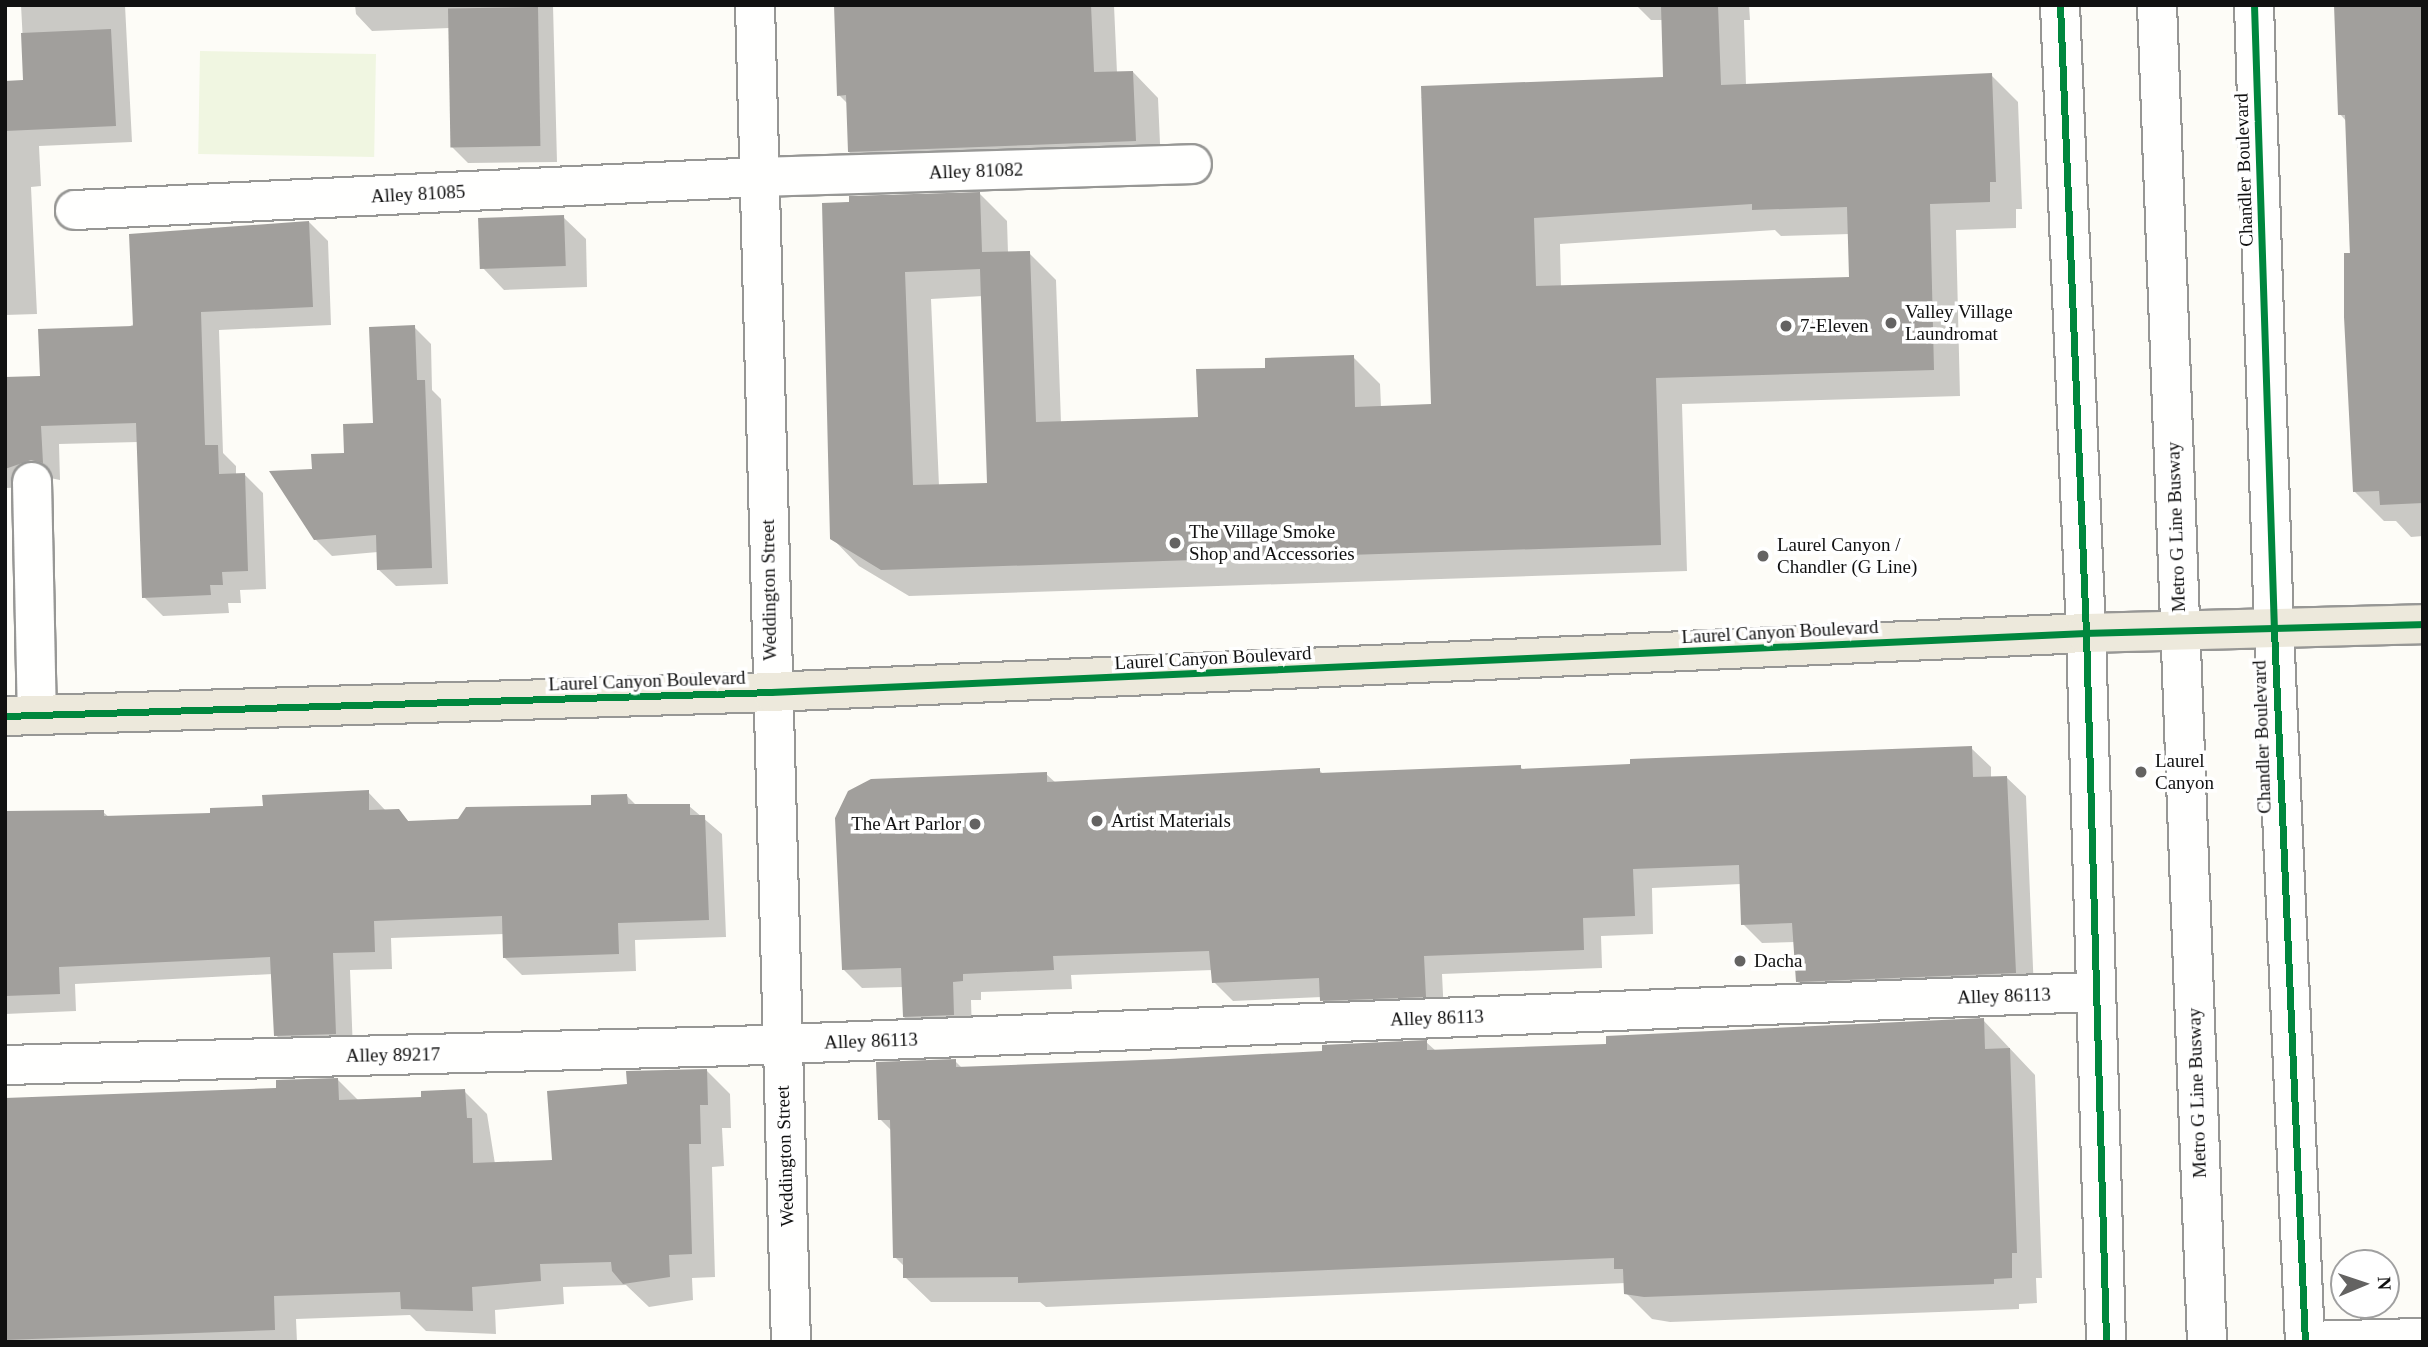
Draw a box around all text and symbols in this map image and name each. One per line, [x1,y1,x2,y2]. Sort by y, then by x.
street label: Chandler Boulevard [2230,93,2258,247]
street label: Alley 81082 [928,158,1024,184]
street label: Alley 81085 [370,180,466,208]
place label: Valley Village Laundromat [1905,301,2013,345]
place label: 7-Eleven [1800,315,1869,337]
marker: Valley Village Laundromat [1883,315,1899,331]
marker: 7-Eleven [1778,318,1794,334]
street label: Metro G Line Busway [2162,441,2190,613]
street label: Weddington Street [756,519,782,661]
place label: The Village Smoke Shop and Accessories [1189,521,1356,565]
place label: Laurel Canyon / Chandler (G Line) [1777,534,1917,578]
marker: The Village Smoke Shop and Accessories [1167,535,1183,551]
marker: Laurel Canyon / Chandler (G Line) [1755,548,1771,564]
street label: Laurel Canyon Boulevard [1681,615,1879,649]
street label: Laurel Canyon Boulevard [1114,641,1312,675]
street label: Chandler Boulevard [2248,660,2276,814]
street label: Laurel Canyon Boulevard [548,666,746,696]
place label: Laurel Canyon [2155,750,2214,794]
marker: Laurel Canyon [2133,764,2149,780]
place label: Artist Materials [1111,810,1231,832]
place label: The Art Parlor [850,813,961,835]
marker: Artist Materials [1089,813,1105,829]
marker: The Art Parlor [967,816,983,832]
place label: Dacha [1754,950,1803,972]
marker: Dacha [1732,953,1748,969]
street label: Alley 86113 [1957,983,2051,1009]
street label: Alley 86113 [1390,1005,1484,1031]
street label: Metro G Line Busway [2183,1007,2211,1179]
street label: Alley 86113 [824,1028,918,1054]
street label: Alley 89217 [346,1043,440,1067]
street label: Weddington Street [771,1085,799,1227]
north arrow [2330,1249,2400,1319]
text: N [2374,1276,2395,1291]

